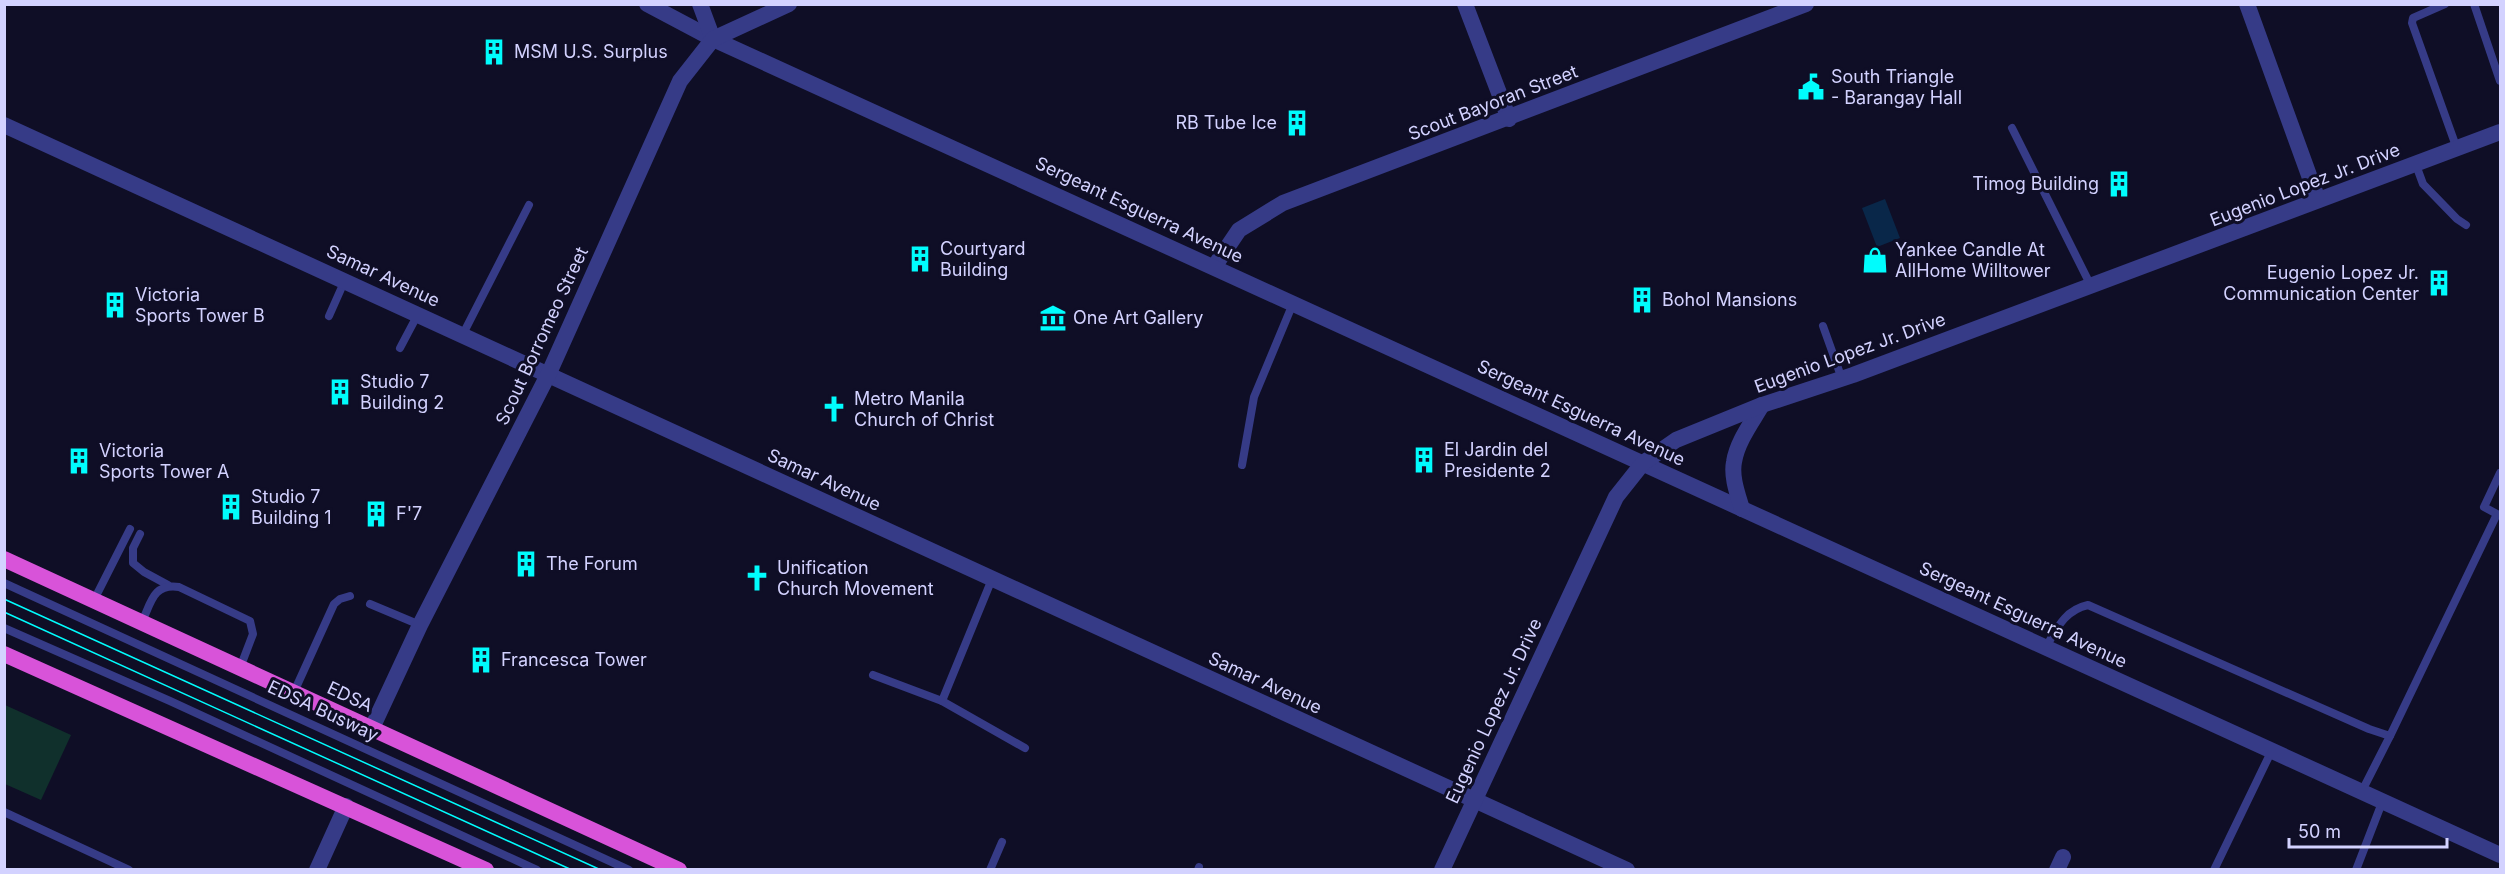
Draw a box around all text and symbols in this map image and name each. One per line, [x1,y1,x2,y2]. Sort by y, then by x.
building icon: MSM U.S. Surplus [479,37,509,67]
place label: MSM U.S. Surplus [514,41,668,62]
street label: Scout Bayoran Street [1405,60,1581,145]
place label: South Triangle - Barangay Hall [1831,66,1962,108]
public building icon: South Triangle - Barangay Hall [1796,72,1826,102]
building icon: RB Tube Ice [1282,108,1312,138]
place label: RB Tube Ice [1175,112,1277,133]
street label: Eugenio Lopez Jr. Drive [2207,139,2403,231]
street label: Sergeant Esguerra Avenue [1032,152,1246,267]
building icon: Timog Building [2104,169,2134,199]
place label: Timog Building [1972,173,2099,194]
place label: Courtyard Building [940,238,1026,280]
place label: Yankee Candle At AllHome Willtower [1895,239,2051,281]
street label: Samar Avenue [323,240,443,311]
street label: Scout Borromeo Street [491,243,592,428]
building icon: Courtyard Building [905,244,935,274]
shop icon: Yankee Candle At AllHome Willtower [1860,245,1890,275]
place label: Eugenio Lopez Jr. Communication Center [2223,262,2419,304]
building icon: Eugenio Lopez Jr. Communication Center [2424,268,2454,298]
place label: Victoria Sports Tower B [135,284,265,326]
building icon: Bohol Mansions [1627,285,1657,315]
place label: Bohol Mansions [1662,289,1797,310]
building icon: Victoria Sports Tower B [100,290,130,320]
museum icon: One Art Gallery [1038,303,1068,333]
place label: One Art Gallery [1073,307,1203,328]
street label: Eugenio Lopez Jr. Drive [1751,308,1948,397]
street label: Sergeant Esguerra Avenue [1474,355,1688,470]
place label: Studio 7 Building 2 [360,371,444,413]
building icon: Studio 7 Building 2 [325,377,355,407]
place label: Metro Manila Church of Christ [854,388,994,430]
church icon: Metro Manila Church of Christ [819,394,849,424]
place label: El Jardin del Presidente 2 [1444,439,1551,481]
place label: Victoria Sports Tower A [99,440,230,482]
street label: Samar Avenue [764,444,884,515]
building icon: El Jardin del Presidente 2 [1409,445,1439,475]
building icon: Victoria Sports Tower A [64,446,94,476]
place label: Studio 7 Building 1 [251,486,332,528]
building icon: Studio 7 Building 1 [216,492,246,522]
building icon: F'7 [361,499,391,529]
place label: F'7 [396,503,422,524]
building icon: The Forum [511,549,541,579]
place label: The Forum [546,553,638,574]
place label: Unification Church Movement [777,557,934,599]
street label: Sergeant Esguerra Avenue [1916,557,2130,672]
church icon: Unification Church Movement [742,563,772,593]
street label: Eugenio Lopez Jr. Drive [1441,615,1546,807]
building icon: Francesca Tower [466,645,496,675]
street label: Samar Avenue [1205,647,1325,718]
place label: Francesca Tower [501,649,647,670]
street label: EDSA Busway [265,676,382,745]
street label: EDSA [324,677,376,716]
scale bar [2289,811,2446,849]
text: 50 m [2298,821,2341,842]

